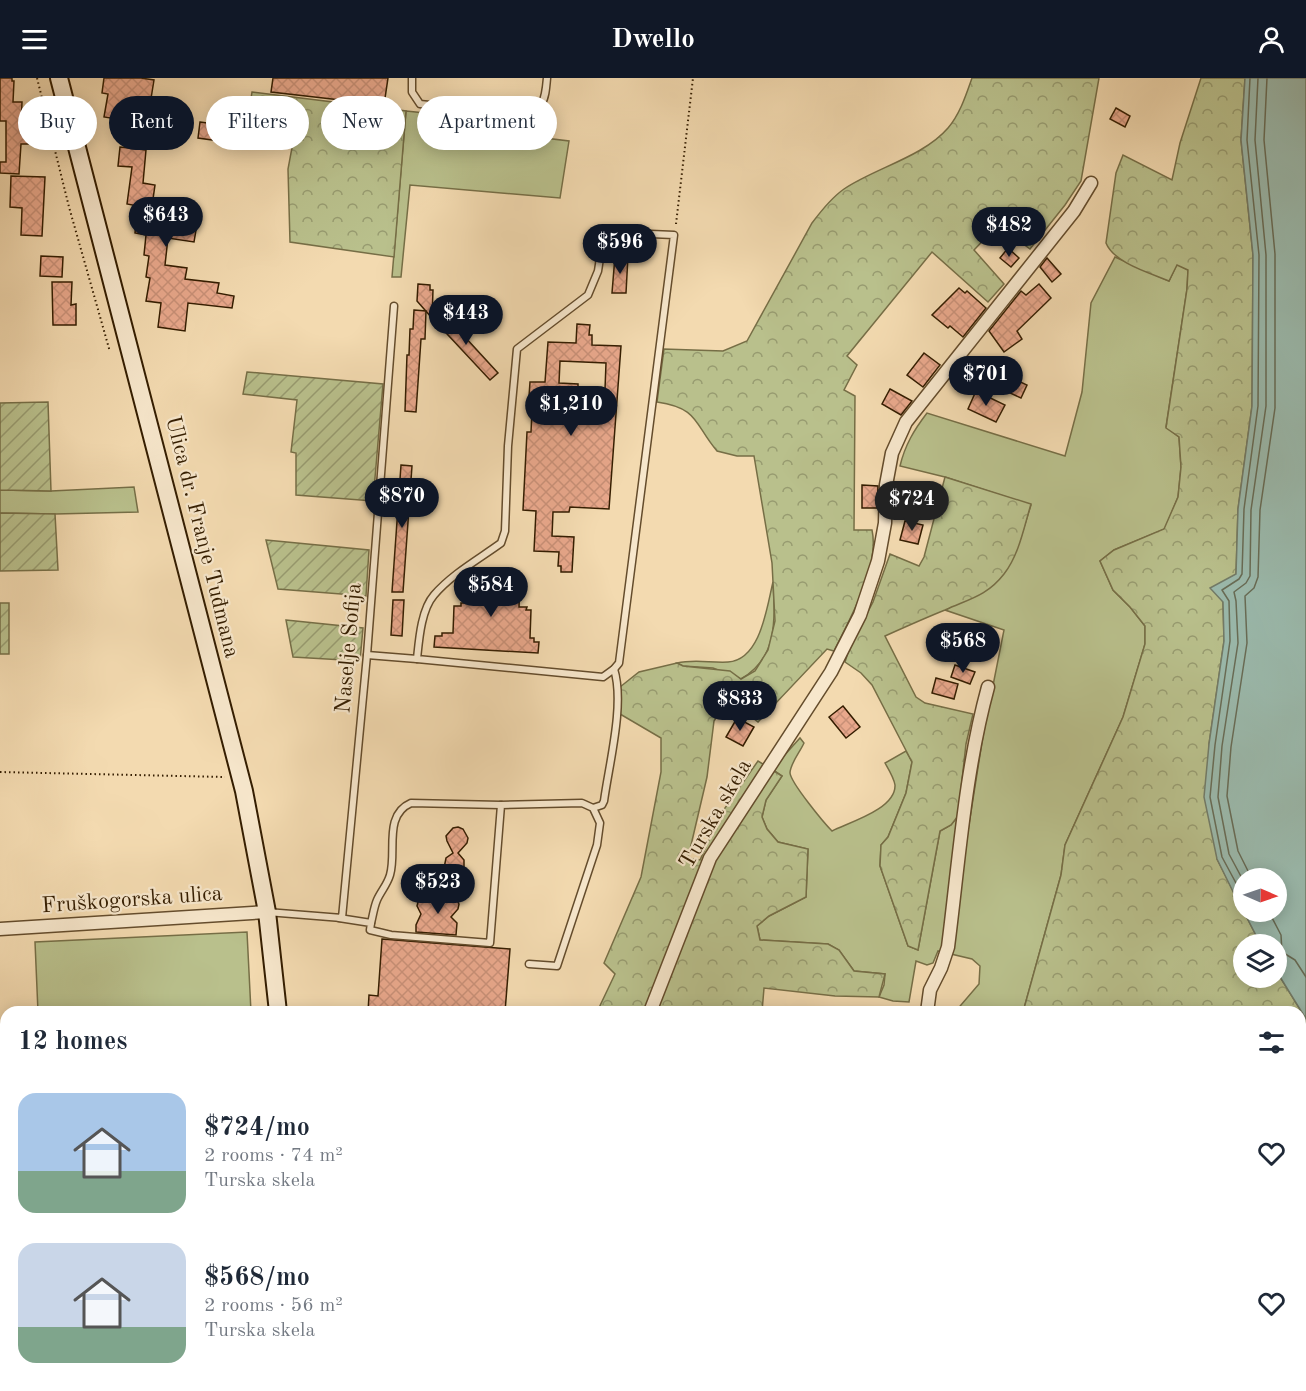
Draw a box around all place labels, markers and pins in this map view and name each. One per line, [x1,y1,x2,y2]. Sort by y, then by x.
pin: $643 [130,197,202,248]
pin: $482 [973,207,1045,258]
pin: $596 [584,224,656,275]
pin: $443 [430,295,502,346]
pin: $701 [950,356,1022,407]
pin: $1,210 [522,386,620,437]
pin: $870 [366,478,438,529]
pin: $724 [876,481,948,532]
pin: $584 [455,567,527,618]
pin: $568 [927,623,999,674]
pin: $833 [704,681,776,732]
pin: $523 [402,864,474,915]

